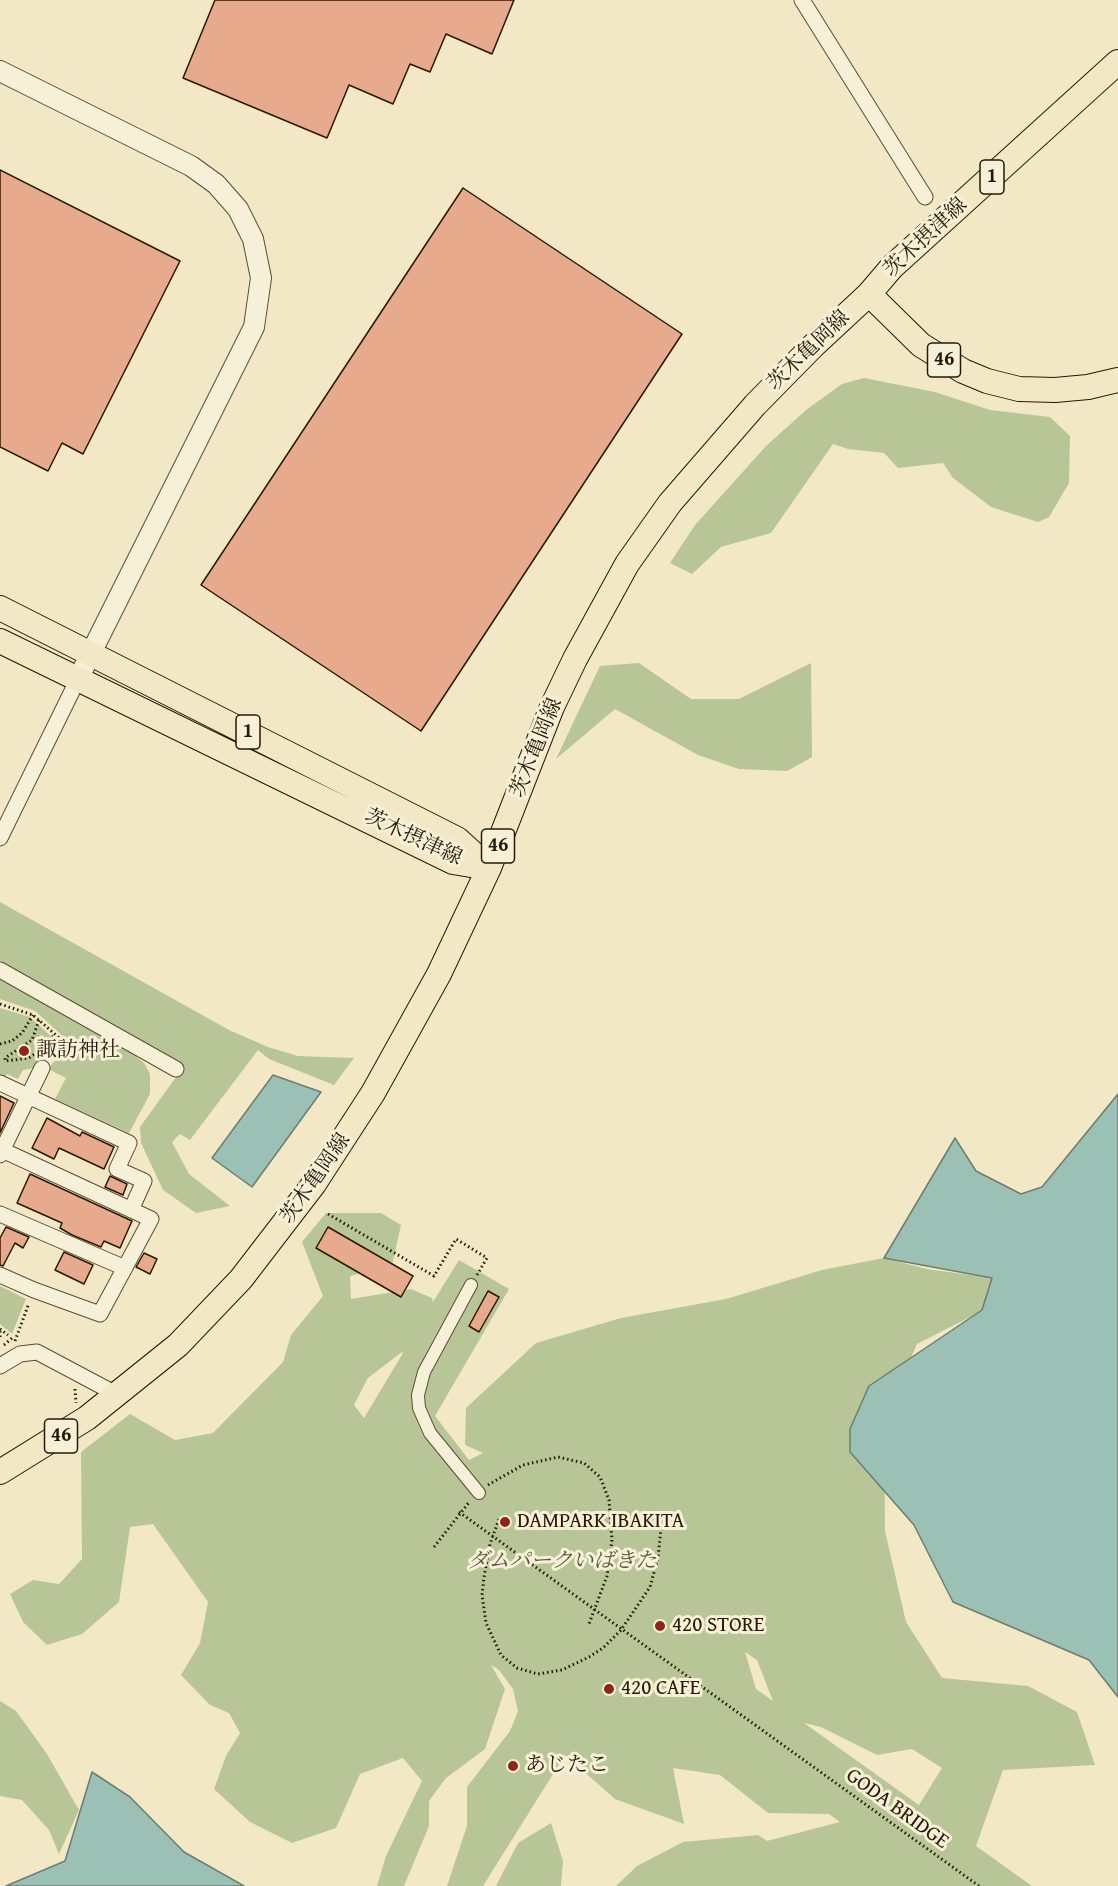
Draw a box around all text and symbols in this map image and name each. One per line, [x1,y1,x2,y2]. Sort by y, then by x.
road number: 1 [980,160,1004,194]
street label: 茨木摂津線 [879,193,973,283]
street label: 茨木亀岡線 [762,305,856,397]
road number: 46 [928,343,960,377]
street label: 茨木亀岡線 [506,695,568,801]
road number: 1 [236,715,260,749]
street label: 茨木摂津線 [360,804,466,872]
road number: 46 [482,829,514,863]
place label: 諏訪神社 [36,1038,120,1064]
marker: 諏訪神社 [17,1044,31,1058]
street label: 茨木亀岡線 [276,1129,356,1229]
road number: 46 [44,1419,78,1453]
place label: DAMPARK IBAKITA [517,1509,684,1535]
marker: DAMPARK IBAKITA [498,1515,512,1529]
park label: ダムパークいばきた [468,1549,656,1575]
place label: 420 STORE [672,1613,764,1639]
marker: 420 STORE [653,1619,667,1633]
place label: 420 CAFE [621,1676,700,1702]
marker: 420 CAFE [602,1682,616,1696]
place label: あじたこ [525,1753,609,1779]
marker: あじたこ [506,1759,520,1773]
street label: GODA BRIDGE [841,1763,953,1855]

